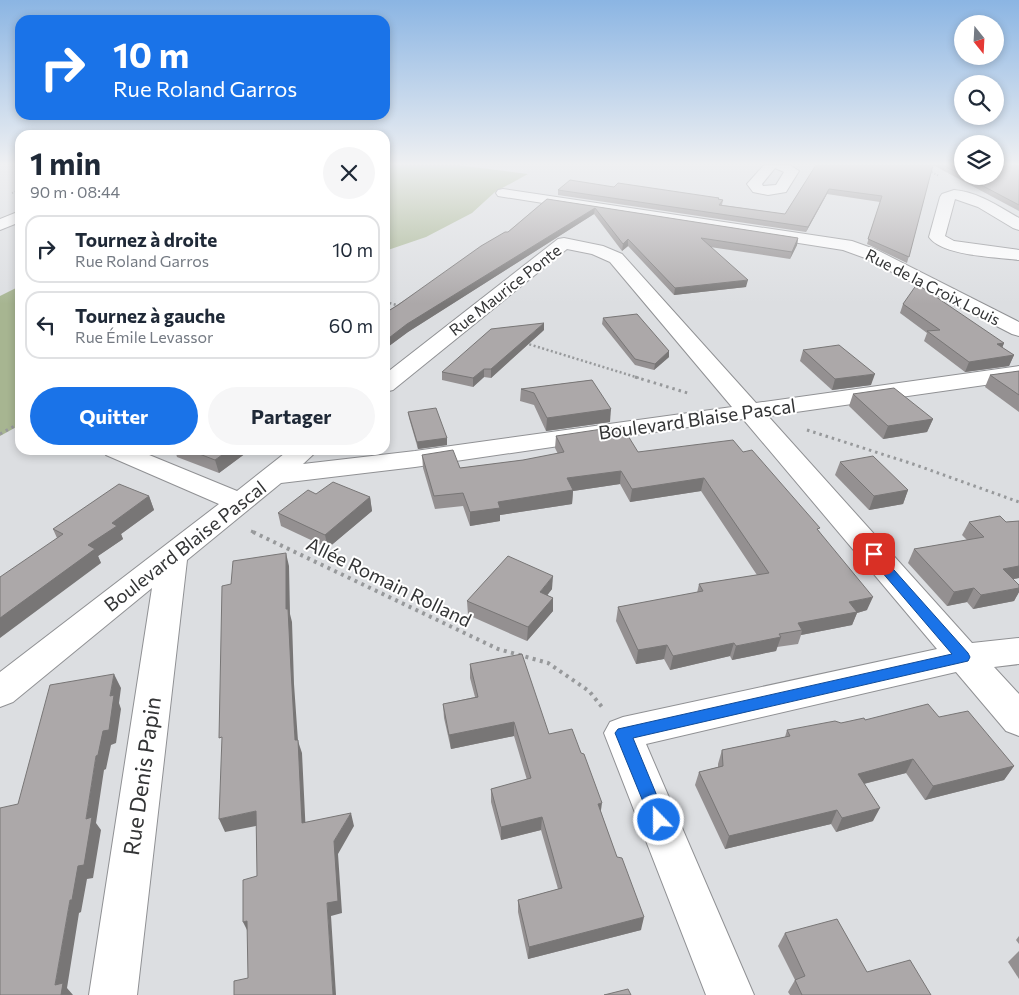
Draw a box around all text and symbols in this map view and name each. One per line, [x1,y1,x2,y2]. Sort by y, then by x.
north arrow [954,15,1004,65]
map controls [954,15,1004,185]
text: 10 m [113,32,189,75]
icon: right [30,35,95,100]
text: Rue Roland Garros [113,75,297,102]
button: search [954,75,1004,125]
button: layers [954,135,1004,185]
text: 1 min [30,144,101,181]
button: close [323,147,375,199]
text: 90 m · 08:44 [30,182,120,201]
text: Tournez à droite [75,228,217,251]
icon: right [32,235,60,263]
text: 10 m [332,238,373,261]
street label: Rue Maurice Ponte [445,240,564,339]
street label: Rue de la Croix Louis [863,244,1004,329]
text: Rue Roland Garros [75,251,209,270]
text: Tournez à gauche [75,304,225,327]
icon: left [32,311,60,339]
text: 60 m [329,314,373,337]
text: Rue Émile Levassor [75,327,214,346]
button: Quitter [30,387,198,445]
button: Partager [208,387,375,445]
street label: Boulevard Blaise Pascal [597,393,797,444]
street label: Boulevard Blaise Pascal [99,475,270,616]
street label: Allée Romain Rolland [303,532,475,632]
pin [853,533,895,575]
icon: arrive [860,540,888,568]
street label: Rue Denis Papin [117,695,166,857]
position arrow [632,793,684,845]

